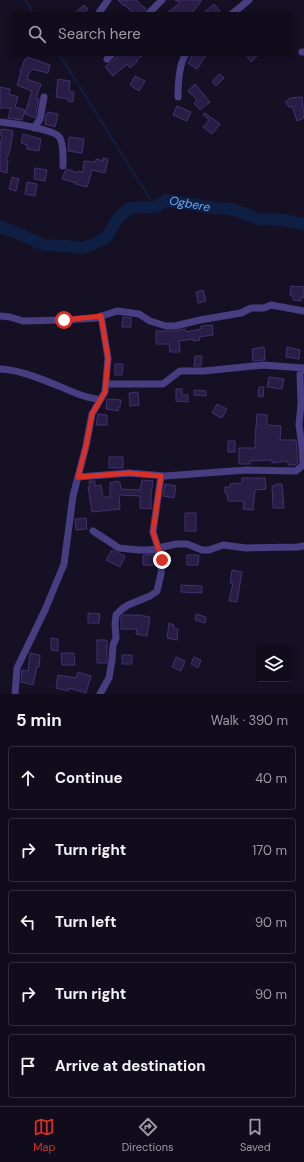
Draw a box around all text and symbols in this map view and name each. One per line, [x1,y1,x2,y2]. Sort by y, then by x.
search box [12,12,292,56]
icon: search [26,23,48,45]
text: Search here [58,24,141,44]
water label: Ogbere [168,193,212,215]
route start [55,311,73,329]
route end [153,551,171,569]
map controls [256,646,292,682]
button: layers [256,646,292,682]
text: 5 min [16,709,62,731]
text: Walk · 390 m [211,712,288,729]
icon: ahead [17,767,39,789]
text: Continue [55,768,123,788]
text: 40 m [255,770,287,787]
icon: right [17,839,39,861]
text: Turn right [55,840,126,860]
text: 170 m [252,842,287,859]
icon: left [17,911,39,933]
text: Turn left [55,912,116,932]
text: 90 m [255,914,287,931]
icon: right [17,983,39,1005]
text: Turn right [55,984,126,1004]
text: 90 m [255,986,287,1003]
icon: arrive [17,1055,39,1077]
text: Arrive at destination [55,1056,206,1076]
tab: Map [33,1116,55,1154]
tab: Directions [122,1116,174,1154]
tab: Saved [240,1116,271,1154]

